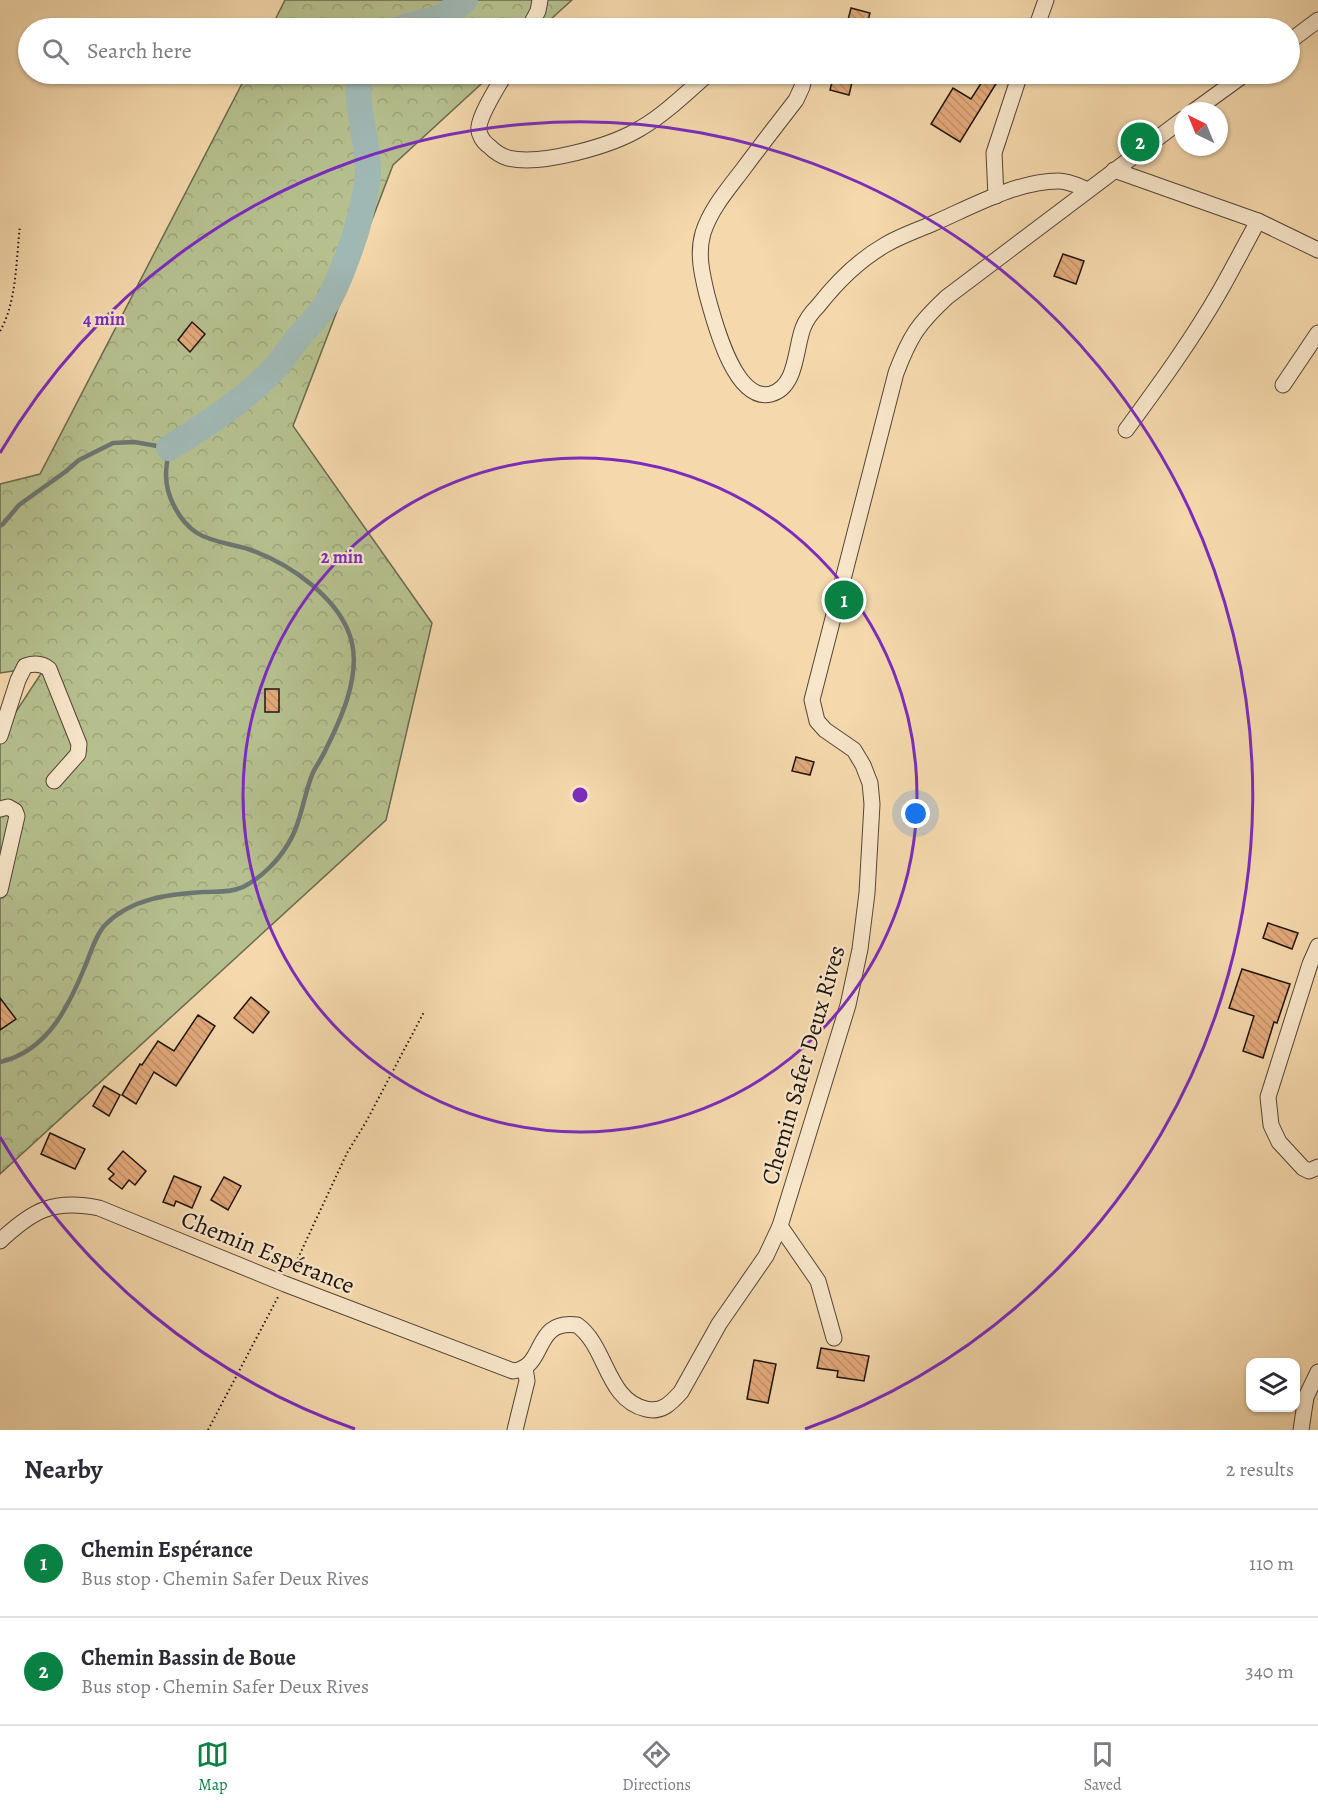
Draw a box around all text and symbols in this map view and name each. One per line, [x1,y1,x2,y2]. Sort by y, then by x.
search box [18,18,1300,84]
icon: search [39,35,72,68]
text: Search here [87,36,192,66]
north arrow [1174,102,1228,156]
pin: 2 [1120,120,1160,164]
text: 4 min [83,307,125,331]
text: 2 min [321,545,363,569]
pin: 1 [824,578,864,622]
centre of rings [570,785,590,805]
your location [901,799,930,828]
street label: Chemin Safer Deux Rives [754,942,852,1188]
street label: Chemin Espérance [177,1203,359,1301]
map controls [1246,1358,1300,1412]
button: layers [1246,1358,1300,1412]
text: Nearby [24,1452,103,1487]
text: 2 results [1226,1456,1294,1483]
text: Chemin Espérance [81,1535,253,1565]
text: 1 [40,1550,47,1577]
text: 110 m [1249,1550,1294,1577]
text: Bus stop · Chemin Safer Deux Rives [81,1565,369,1592]
text: Chemin Bassin de Boue [81,1643,296,1673]
text: 2 [39,1658,48,1685]
text: 340 m [1245,1658,1294,1685]
text: Bus stop · Chemin Safer Deux Rives [81,1673,369,1700]
tab: Map [196,1738,229,1796]
tab: Directions [622,1738,691,1796]
tab: Saved [1084,1738,1122,1796]

